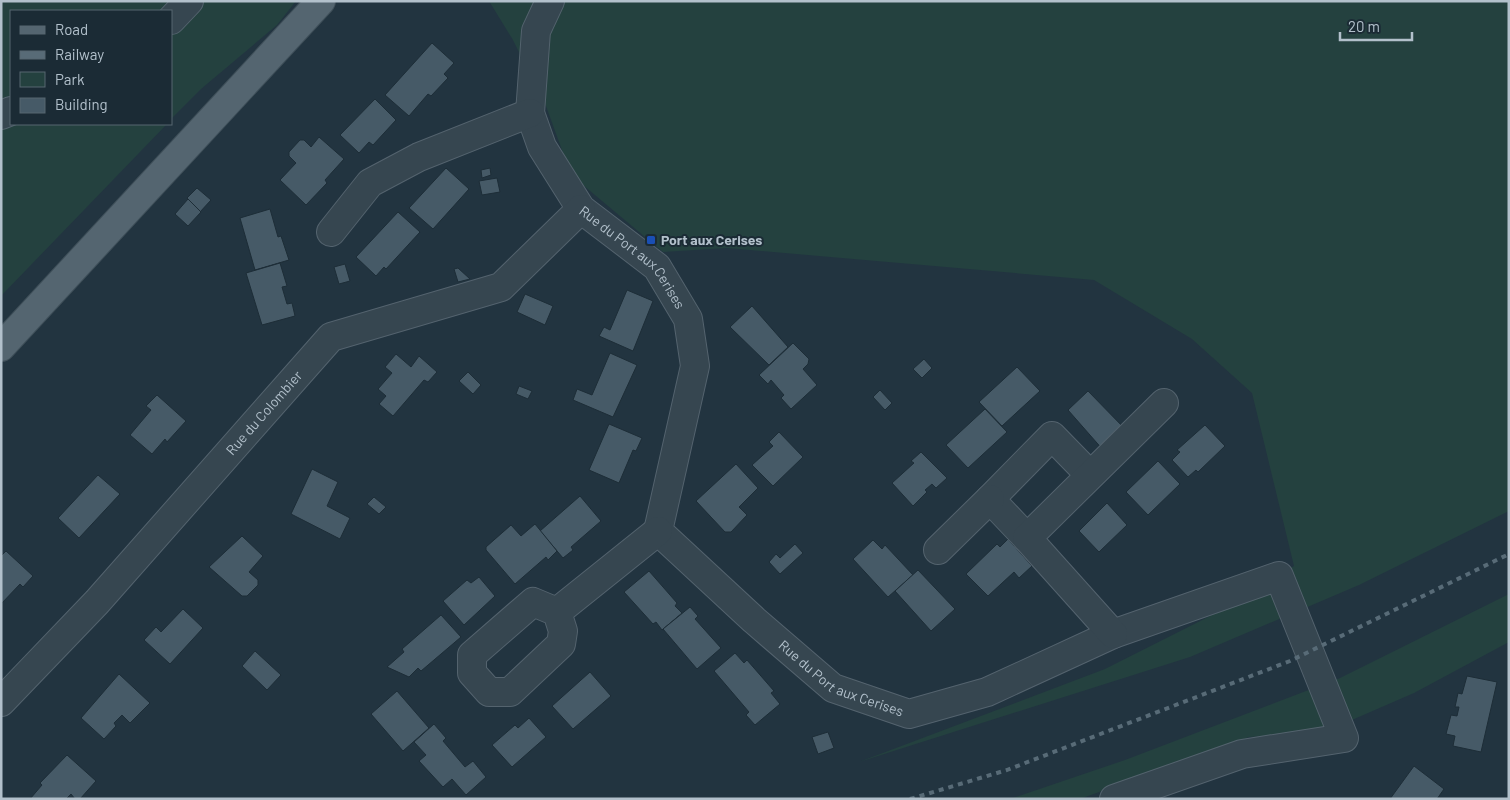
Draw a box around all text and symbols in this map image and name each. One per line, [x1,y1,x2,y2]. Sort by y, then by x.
legend [10,10,172,125]
scale bar [1340,10,1412,42]
text: 20 m [1348,17,1380,35]
text: Road [55,20,88,38]
text: Railway [55,45,104,63]
text: Park [55,70,85,88]
text: Building [55,95,108,113]
street label: Rue du Port aux Cerises [576,202,689,312]
place label: Port aux Cerises [661,231,762,248]
marker: Port aux Cerises [645,234,657,246]
street label: Rue du Colombier [222,367,305,458]
street label: Rue du Port aux Cerises [776,636,906,720]

